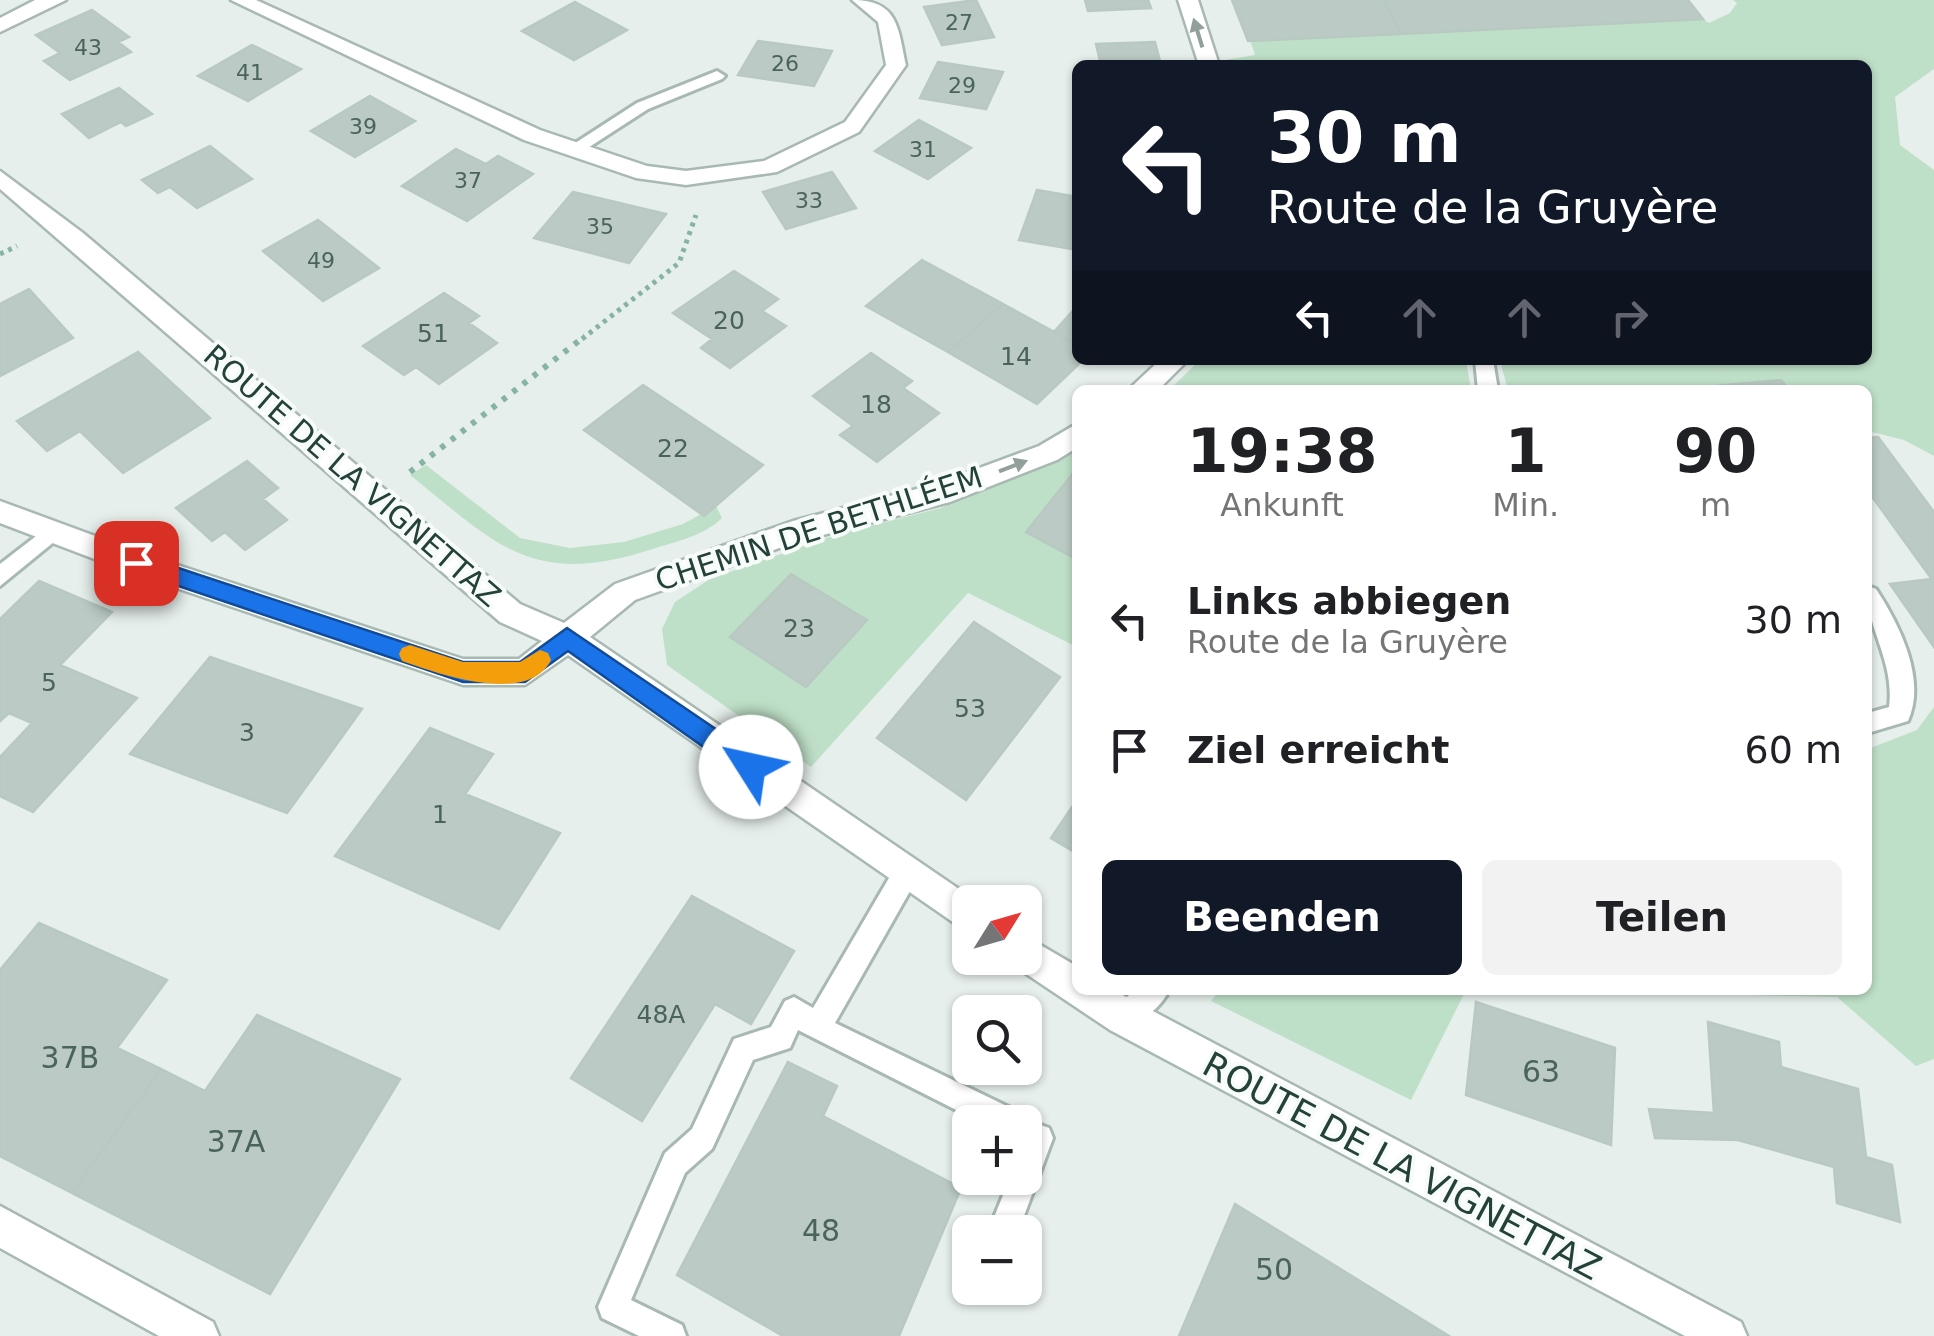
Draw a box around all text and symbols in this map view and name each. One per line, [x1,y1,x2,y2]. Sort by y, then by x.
house number: 27 [945,10,973,35]
one-way arrow [1190,17,1205,47]
house number: 43 [74,35,102,60]
house number: 26 [771,51,799,76]
house number: 41 [236,60,264,85]
house number: 29 [948,73,976,98]
text: 30 m [1267,97,1462,179]
icon: left [1102,100,1232,230]
house number: 39 [349,114,377,139]
house number: 31 [909,137,937,162]
house number: 37 [454,168,482,193]
text: Route de la Gruyère [1267,181,1718,234]
house number: 33 [795,188,823,213]
house number: 35 [586,214,614,239]
house number: 49 [307,248,335,273]
icon: left [1287,290,1342,345]
icon: ahead [1392,290,1447,345]
icon: ahead [1497,290,1552,345]
icon: right [1602,290,1657,345]
house number: 20 [713,306,745,335]
house number: 51 [417,319,449,348]
street label: ROUTE DE LA VIGNETTAZ [197,337,508,614]
house number: 14 [1000,342,1032,371]
house number: 18 [860,390,892,419]
text: 19:38 [1187,416,1378,486]
text: 1 [1505,416,1547,486]
text: 90 [1674,416,1757,486]
house number: 22 [657,434,689,463]
one-way arrow [999,458,1029,473]
street label: CHEMIN DE BETHLÉEM [651,459,987,598]
text: Ankunft [1220,486,1344,524]
text: Min. [1492,486,1559,524]
text: m [1700,486,1731,524]
pin [94,521,179,606]
icon: arrive [109,536,164,591]
text: Links abbiegen [1187,579,1511,623]
icon: left [1102,593,1157,648]
text: 30 m [1745,598,1842,642]
house number: 23 [783,614,815,643]
text: Route de la Gruyère [1187,623,1508,661]
house number: 5 [41,668,57,697]
house number: 53 [954,694,986,723]
position arrow [699,715,803,819]
house number: 3 [239,718,255,747]
icon: arrive [1102,723,1157,778]
text: Ziel erreicht [1187,728,1449,772]
text: 60 m [1745,728,1842,772]
house number: 1 [432,800,448,829]
button: Beenden [1102,860,1462,975]
button: Teilen [1482,860,1842,975]
north arrow [952,885,1042,975]
map controls [952,885,1042,1305]
button: search [952,995,1042,1085]
house number: 48A [637,1000,685,1029]
house number: 37B [41,1040,99,1075]
street label: ROUTE DE LA VIGNETTAZ [1196,1044,1608,1288]
house number: 63 [1522,1054,1560,1089]
button: + [952,1105,1042,1195]
house number: 37A [207,1124,266,1159]
house number: 48 [802,1213,840,1248]
button: − [952,1215,1042,1305]
house number: 50 [1255,1252,1293,1287]

